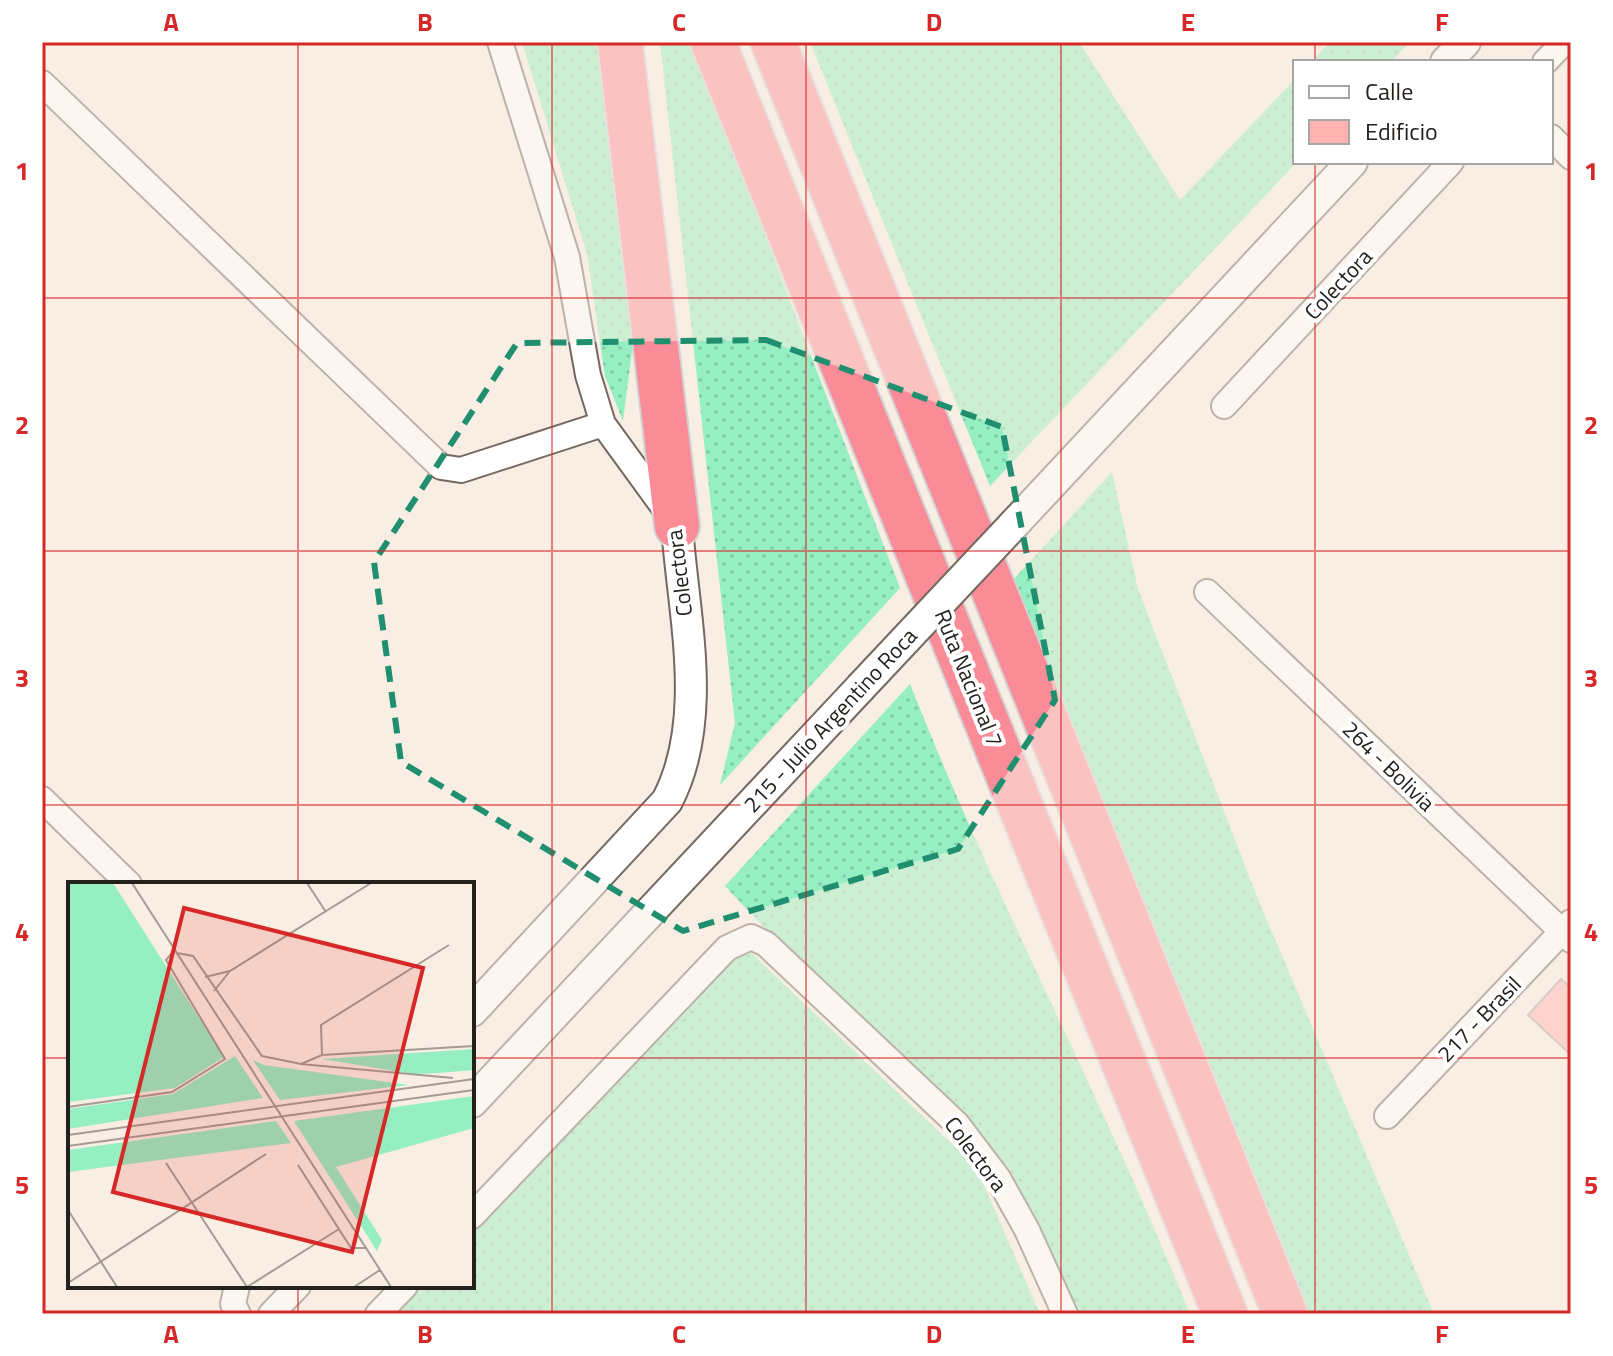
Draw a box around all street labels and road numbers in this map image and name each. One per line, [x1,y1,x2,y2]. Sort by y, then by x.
street label: Colectora [1296,241,1380,327]
street label: Colectora [657,528,701,618]
street label: Ruta Nacional 7 [926,604,1012,752]
street label: 215 - Julio Argentino Roca [735,620,925,820]
street label: 264 - Bolivia [1335,713,1443,819]
street label: 217 - Brasil [1429,968,1529,1070]
street label: Colectora [936,1109,1016,1199]

